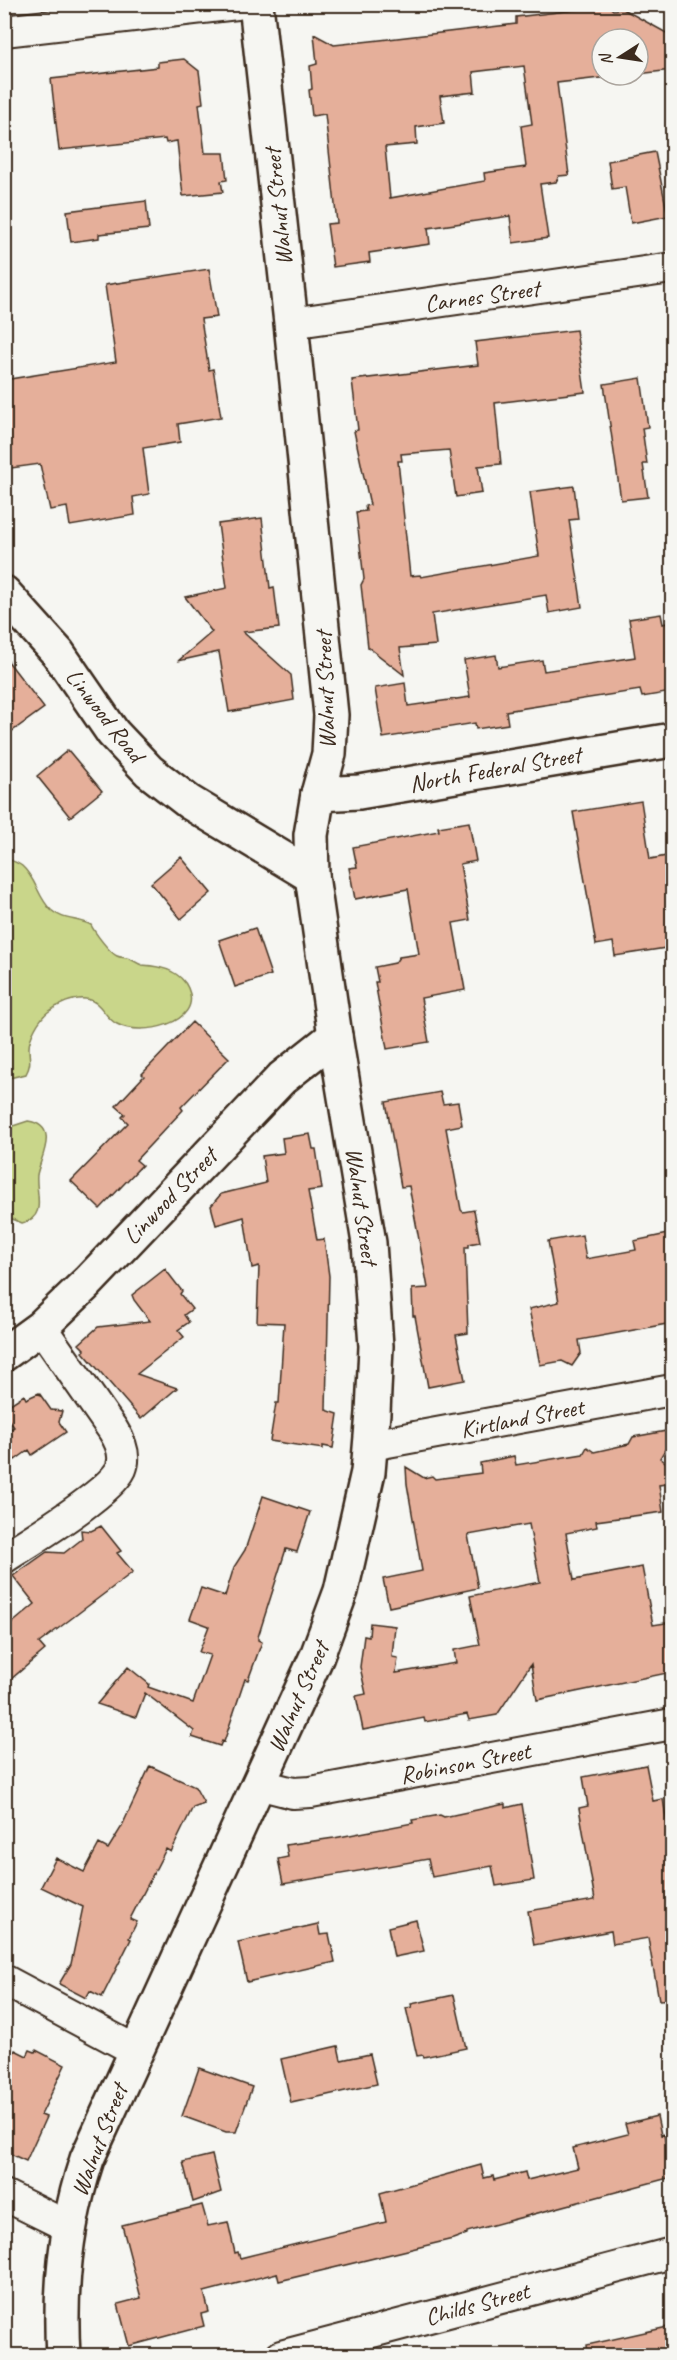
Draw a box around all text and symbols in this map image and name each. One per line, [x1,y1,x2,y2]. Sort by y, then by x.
north arrow [590,27,650,87]
text: N [595,50,617,67]
street label: Walnut Street [257,144,299,267]
street label: Carnes Street [423,273,544,319]
street label: Walnut Street [308,628,342,749]
street label: Linwood Road [59,662,153,771]
street label: North Federal Street [407,739,586,799]
street label: Linwood Street [117,1139,225,1251]
street label: Walnut Street [339,1146,385,1269]
street label: Kirtland Street [458,1391,588,1445]
street label: Walnut Street [260,1634,337,1757]
street label: Robinson Street [397,1735,535,1790]
street label: Walnut Street [64,2077,135,2200]
street label: Childs Street [422,2275,534,2332]

